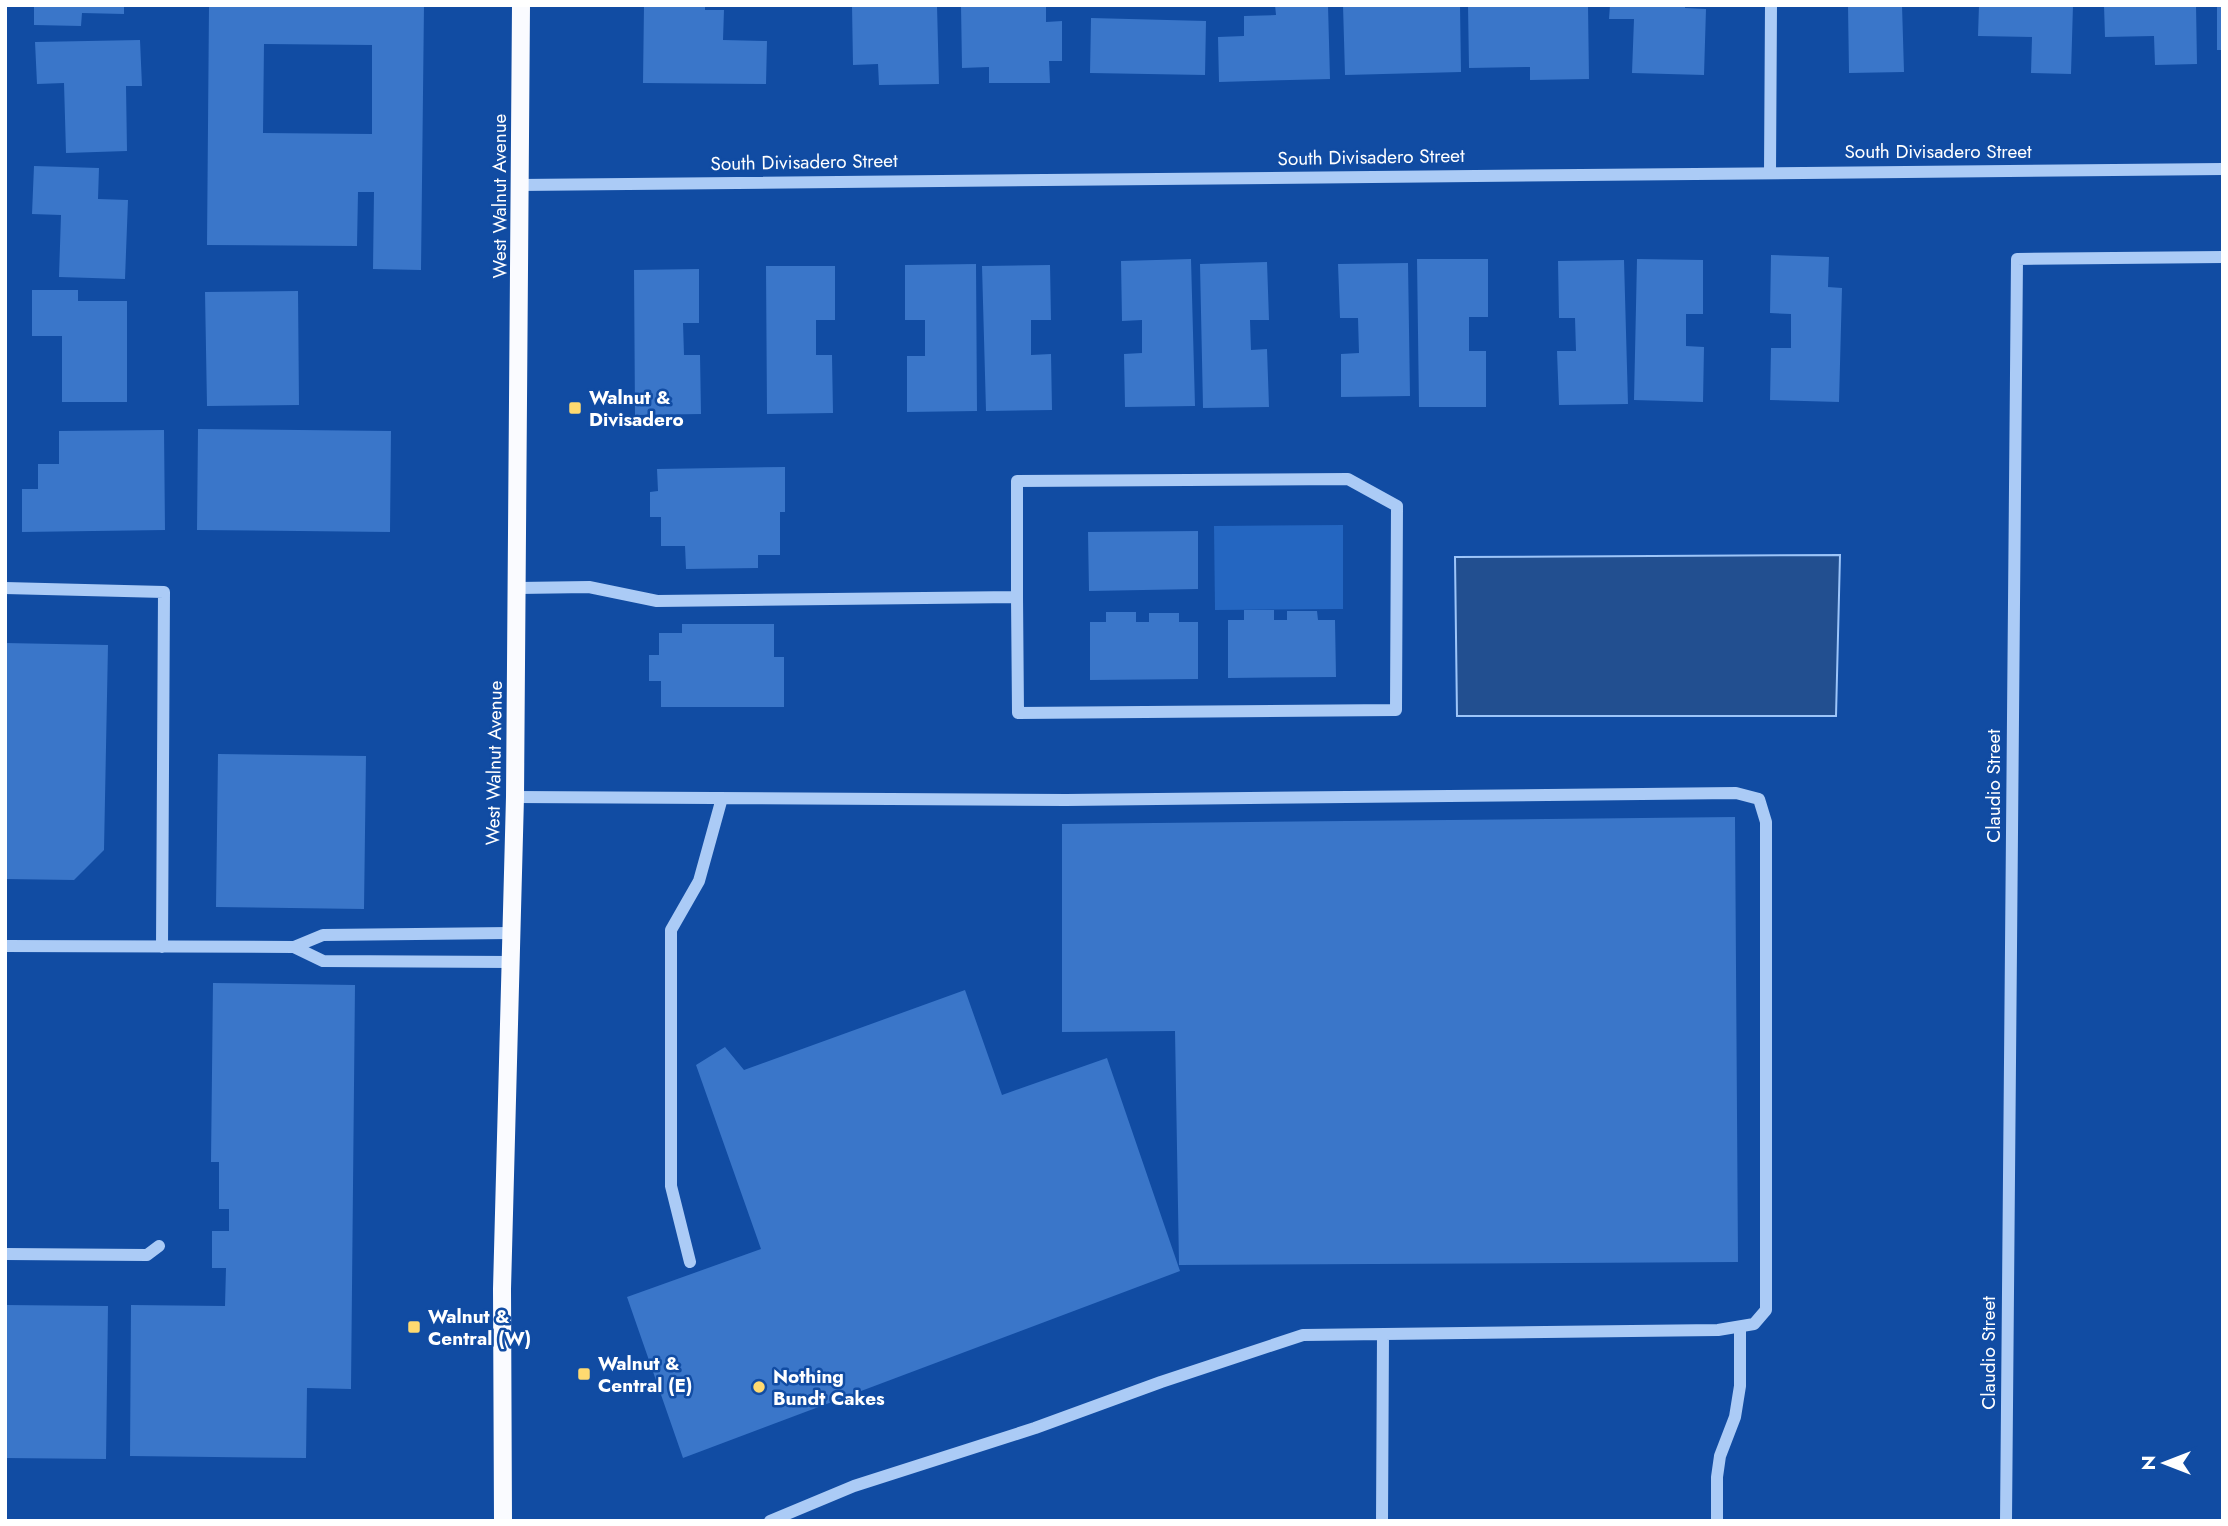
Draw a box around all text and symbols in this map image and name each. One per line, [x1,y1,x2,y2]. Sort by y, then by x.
street label: West Walnut Avenue [486,113,513,278]
street label: South Divisadero Street [1844,138,2032,165]
street label: South Divisadero Street [1277,142,1465,172]
street label: South Divisadero Street [710,147,898,177]
place label: Walnut & Divisadero [589,384,684,433]
marker: Walnut & Divisadero [567,400,583,416]
street label: West Walnut Avenue [479,680,509,846]
street label: Claudio Street [1980,729,2007,843]
street label: Claudio Street [1975,1296,2002,1410]
place label: Walnut & Central (W) [428,1303,531,1352]
marker: Walnut & Central (W) [406,1319,422,1335]
place label: Walnut & Central (E) [598,1350,692,1399]
place label: Nothing Bundt Cakes [773,1363,885,1412]
marker: Walnut & Central (E) [576,1366,592,1382]
marker: Nothing Bundt Cakes [751,1379,767,1395]
north arrow [2130,1428,2200,1498]
text: N [2135,1455,2162,1471]

